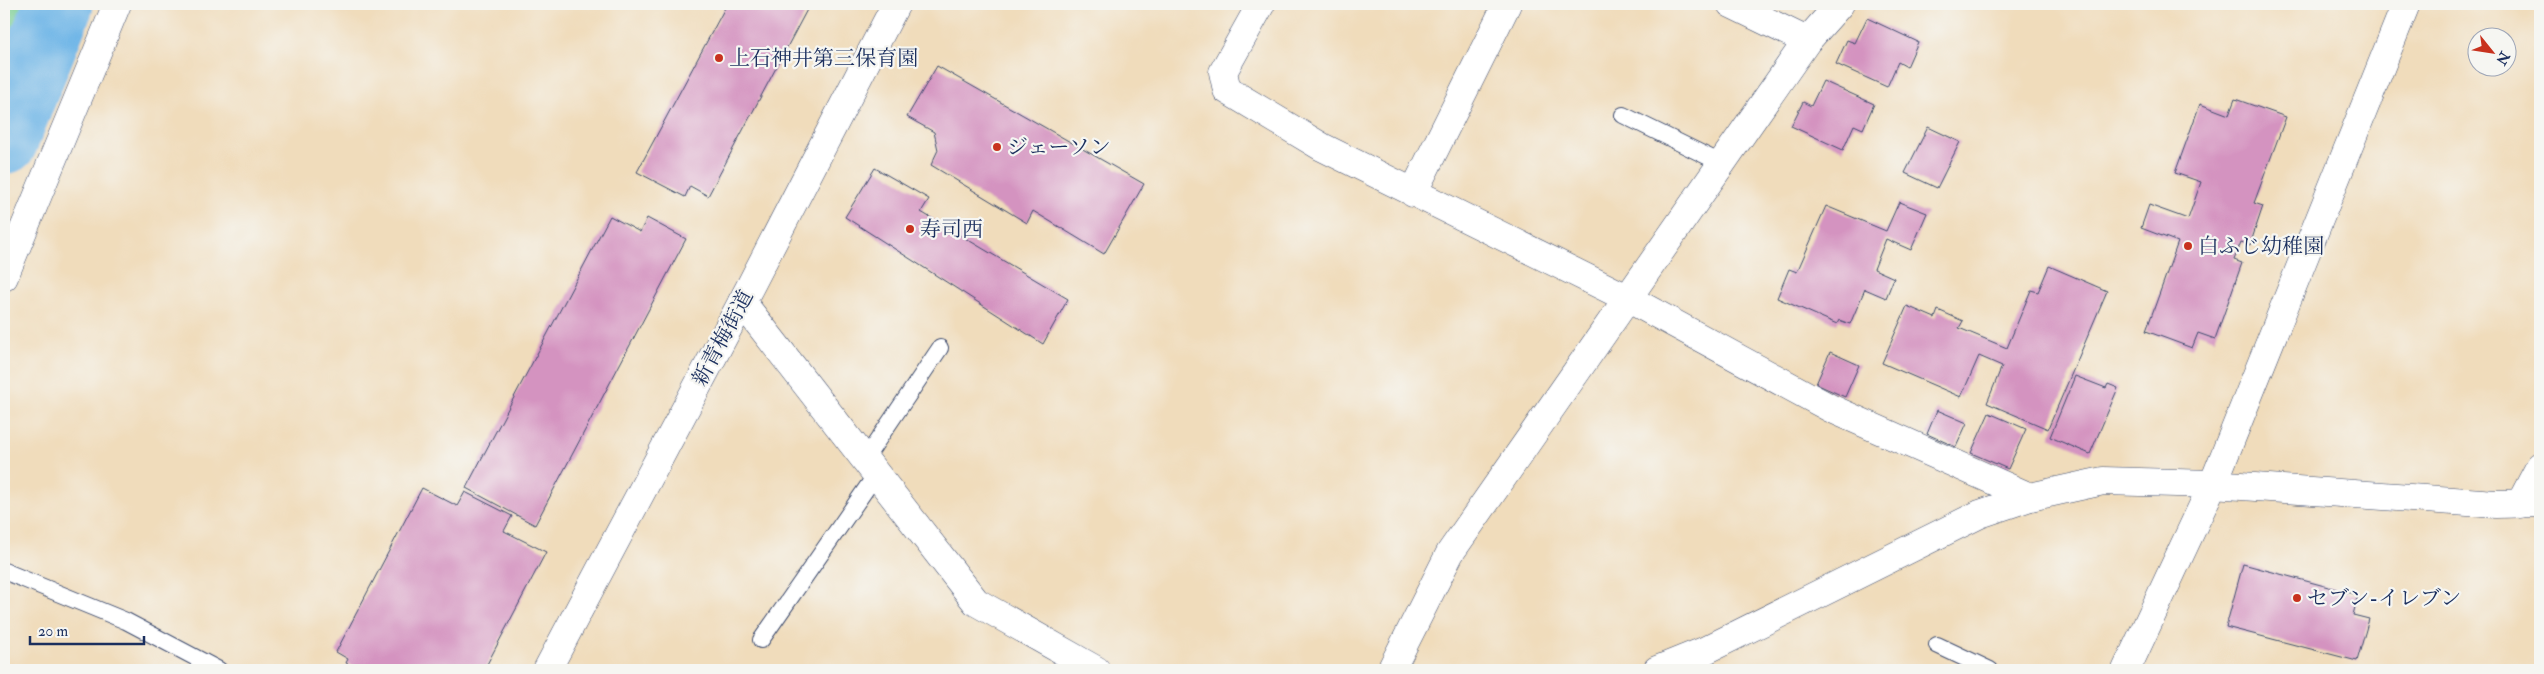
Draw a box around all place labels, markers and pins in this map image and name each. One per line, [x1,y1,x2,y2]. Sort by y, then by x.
place label: 上石神井第三保育園 [729,45,918,72]
marker: 上石神井第三保育園 [713,52,725,64]
place label: ジェーソン [1007,134,1111,161]
marker: ジェーソン [991,141,1003,153]
place label: 寿司西 [920,216,983,243]
marker: 寿司西 [904,223,916,235]
place label: 白ふじ幼稚園 [2198,233,2324,260]
marker: 白ふじ幼稚園 [2182,240,2194,252]
place label: セブン-イレブン [2307,585,2461,612]
marker: セブン-イレブン [2291,592,2303,604]

